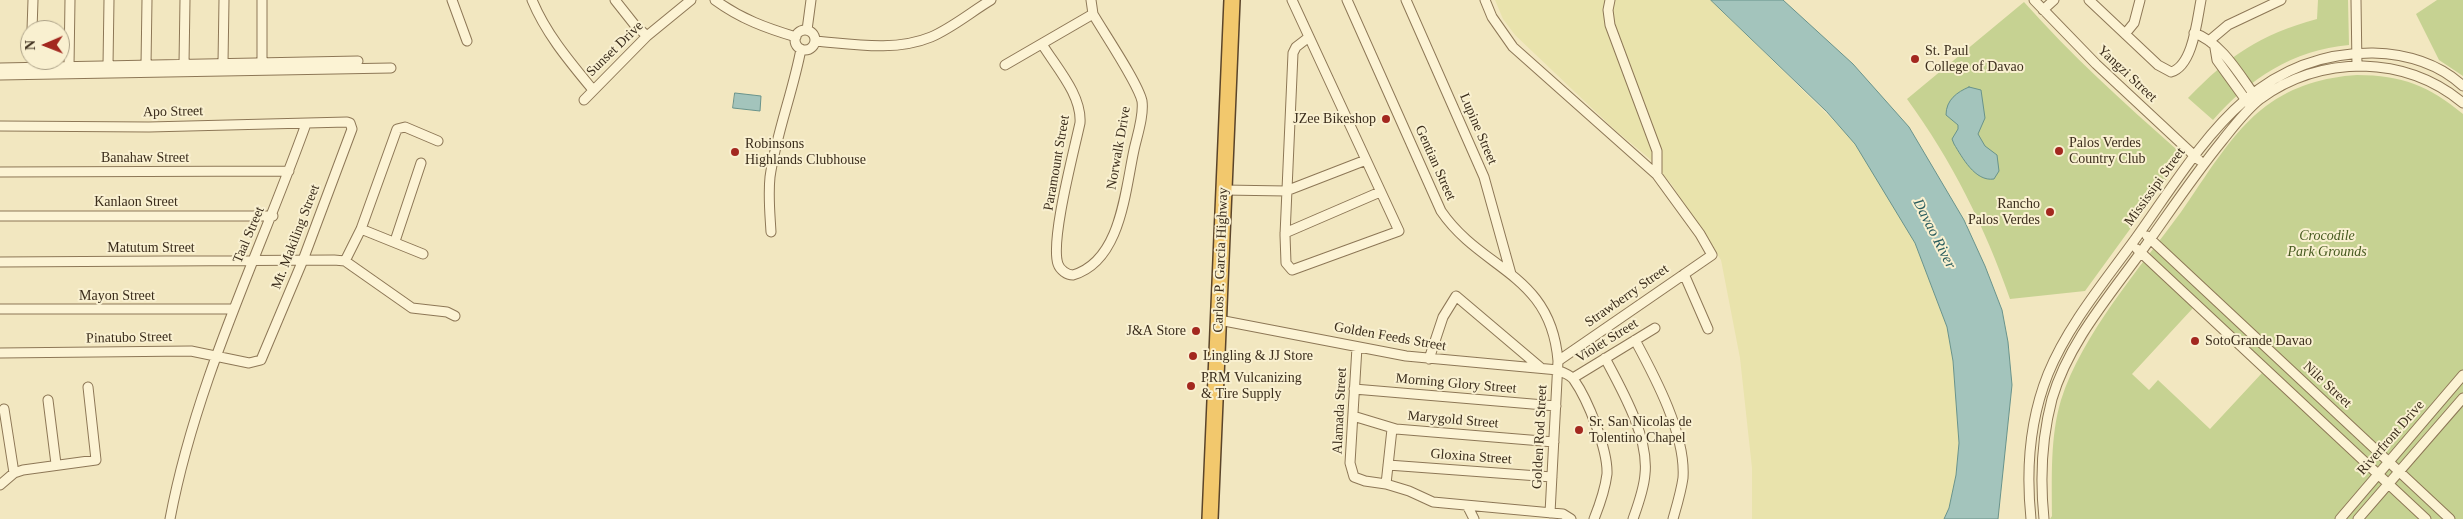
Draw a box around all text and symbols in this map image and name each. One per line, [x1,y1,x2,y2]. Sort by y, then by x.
street label: Sunset Drive [583,18,647,80]
north arrow [20,20,70,70]
text: N [23,40,38,50]
street label: Yangzi Street [2094,42,2160,106]
place label: St. Paul College of Davao [1925,43,2024,75]
marker: St. Paul College of Davao [1909,53,1921,65]
street label: Lupine Street [1455,91,1501,167]
street label: Apo Street [143,103,203,121]
street label: Norwalk Drive [1103,105,1135,191]
place label: JZee Bikeshop [1293,111,1376,127]
marker: JZee Bikeshop [1380,113,1392,125]
street label: Paramount Street [1040,114,1074,212]
street label: Gentian Street [1411,123,1459,203]
place label: Palos Verdes Country Club [2069,135,2146,168]
place label: Robinsons Highlands Clubhouse [745,136,866,168]
street label: Mississipi Street [2121,144,2189,230]
marker: Palos Verdes Country Club [2053,145,2065,157]
marker: Robinsons Highlands Clubhouse [729,146,741,158]
street label: Banahaw Street [101,150,189,166]
street label: Mt. Makiling Street [268,182,324,292]
street label: Carlos P. Garcia Highway [1210,187,1232,333]
street label: Kanlaon Street [94,194,178,210]
water label: Davao River [1909,196,1959,272]
place label: Rancho Palos Verdes [1968,196,2040,228]
street label: Taal Street [230,204,268,266]
marker: Rancho Palos Verdes [2044,206,2056,218]
park label: Crocodile Park Grounds [2287,228,2367,260]
street label: Matutum Street [107,240,195,256]
street label: Strawberry Street [1582,261,1672,331]
street label: Mayon Street [79,288,155,304]
street label: Violet Street [1573,315,1641,367]
street label: Golden Feeds Street [1333,319,1447,355]
place label: J&A Store [1126,323,1186,339]
marker: J&A Store [1190,325,1202,337]
street label: Pinatubo Street [86,329,172,347]
place label: SotoGrande Davao [2205,333,2312,349]
marker: SotoGrande Davao [2189,335,2201,347]
place label: Lingling & JJ Store [1203,348,1313,364]
marker: Lingling & JJ Store [1187,350,1199,362]
street label: Nile Street [2299,358,2355,412]
street label: Alamada Street [1329,367,1351,455]
place label: PRM Vulcanizing & Tire Supply [1201,370,1302,402]
street label: Morning Glory Street [1395,370,1517,398]
marker: PRM Vulcanizing & Tire Supply [1185,380,1197,392]
street label: Golden Rod Street [1529,385,1551,489]
street label: Riverfront Drive [2354,397,2428,479]
street label: Marygold Street [1407,408,1499,432]
place label: Sr. San Nicolas de Tolentino Chapel [1589,414,1692,447]
marker: Sr. San Nicolas de Tolentino Chapel [1573,424,1585,436]
street label: Gloxina Street [1430,446,1512,468]

